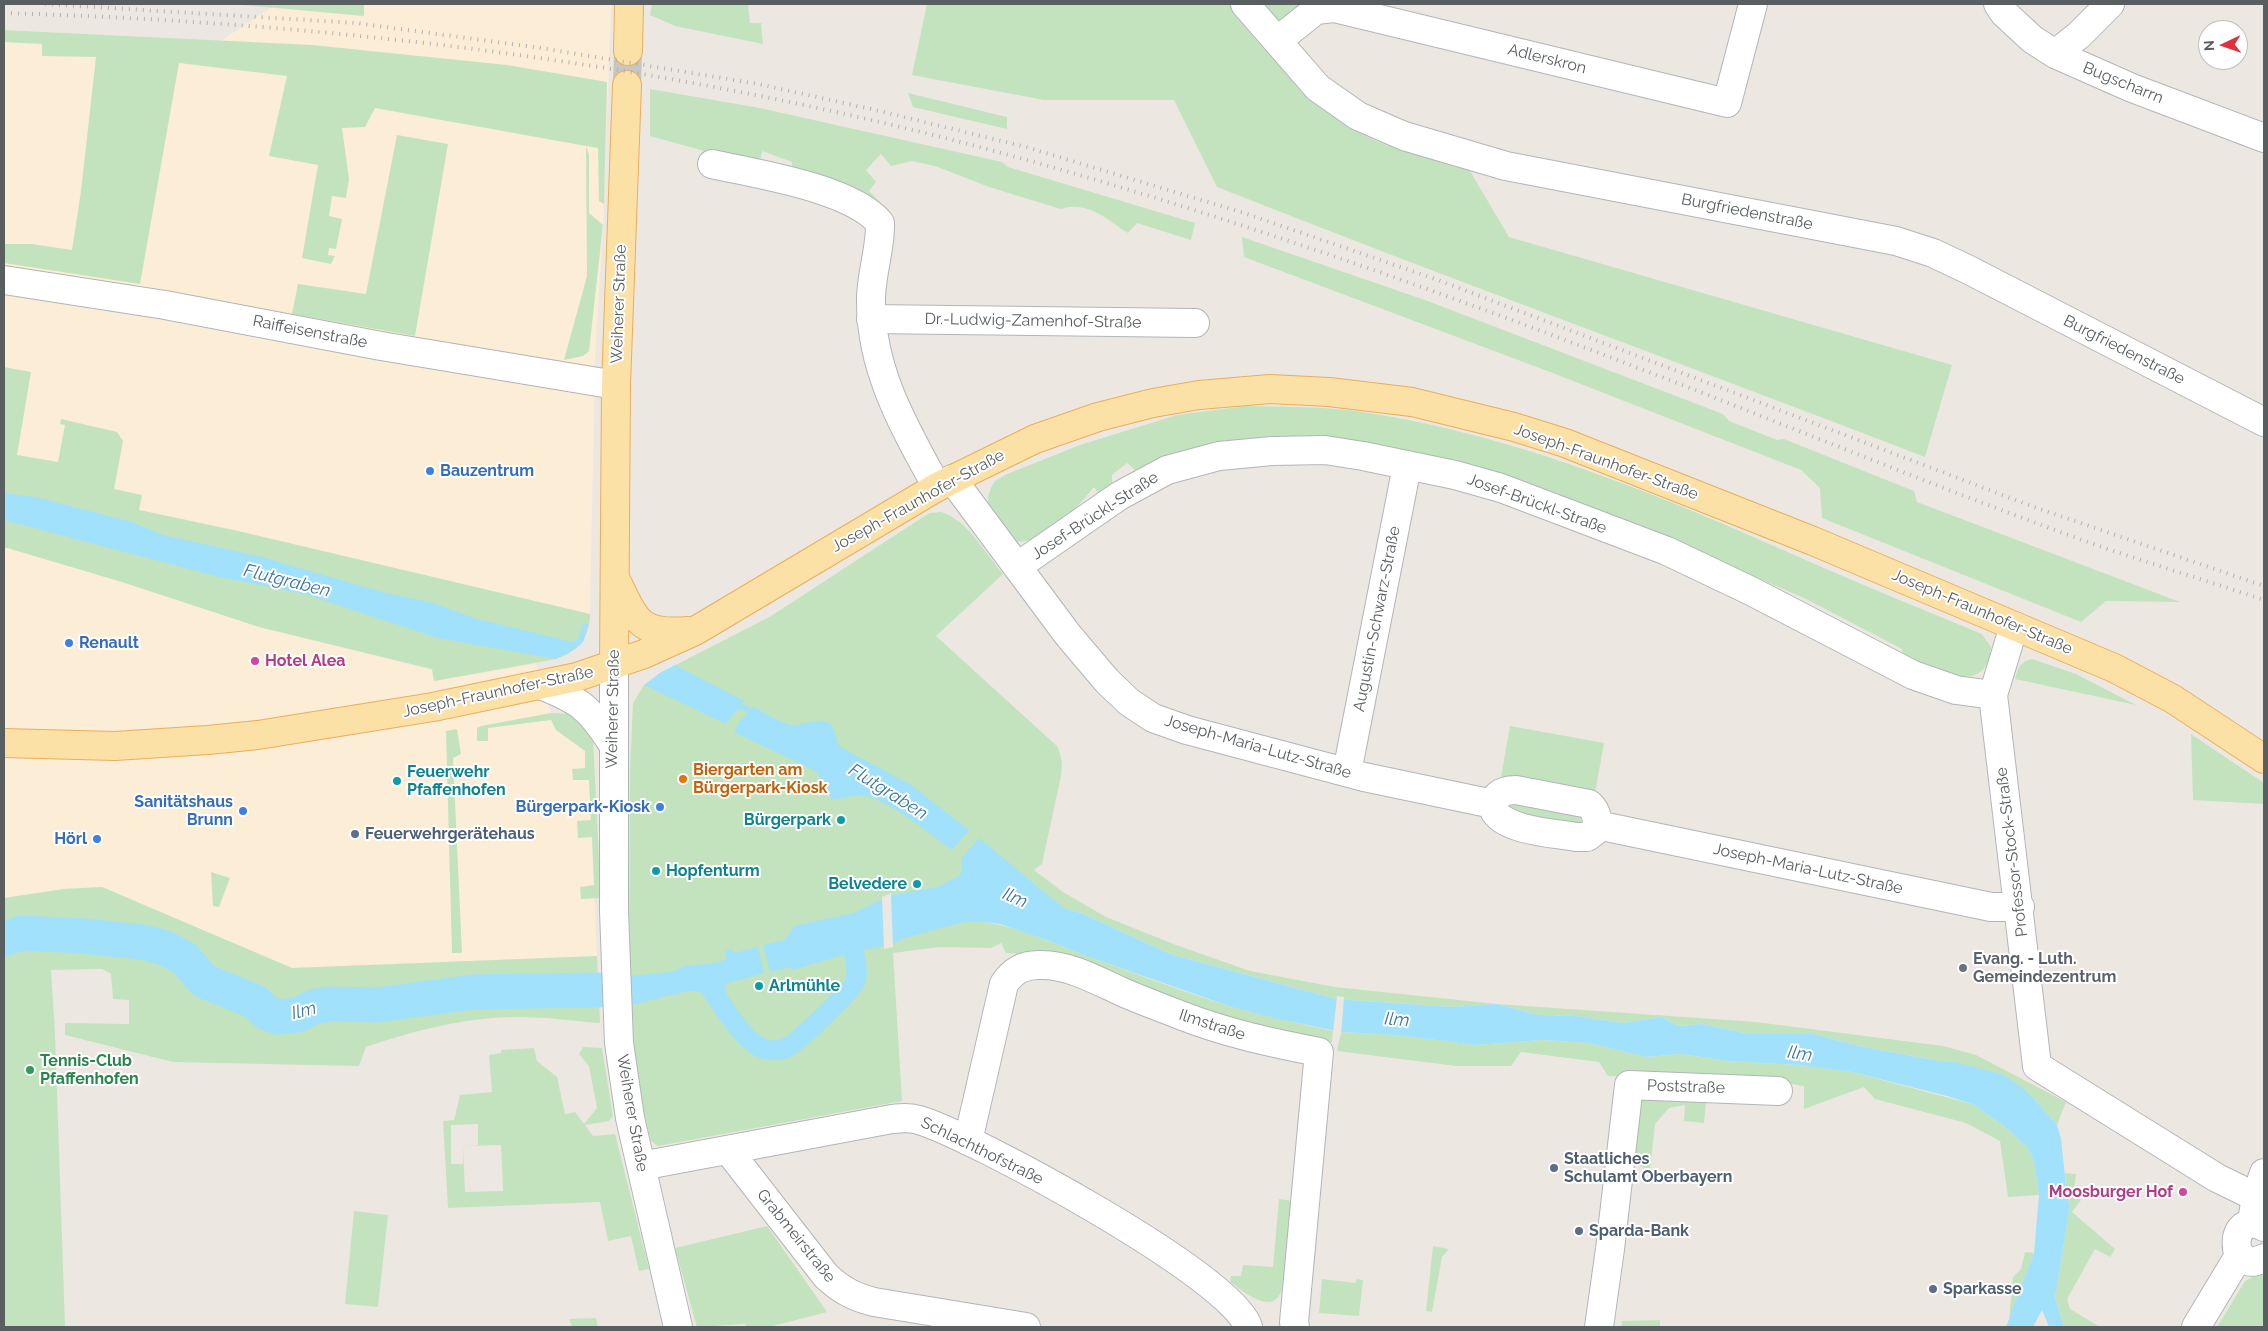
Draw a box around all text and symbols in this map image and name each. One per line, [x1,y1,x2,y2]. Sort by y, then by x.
north arrow [2198,20,2248,70]
street label: Adlerskron [1506,40,1588,78]
text: N [2201,40,2217,51]
street label: Bugscharrn [2080,58,2166,108]
street label: Burgfriedenstraße [1680,190,1814,234]
street label: Weiherer Straße [607,244,631,364]
street label: Dr.-Ludwig-Zamenhof-Straße [924,310,1142,332]
street label: Raiffeisenstraße [251,311,369,353]
street label: Burgfriedenstraße [2060,311,2188,389]
street label: Joseph-Fraunhofer-Straße [1511,420,1701,504]
street label: Joseph-Fraunhofer-Straße [828,445,1008,557]
place label: Bauzentrum [440,461,534,481]
marker: Bauzentrum [424,465,436,477]
street label: Josef-Brückl-Straße [1028,468,1162,564]
street label: Josef-Brückl-Straße [1465,470,1609,538]
street label: Augustin-Schwarz-Straße [1350,525,1404,713]
water label: Flutgraben [241,560,333,602]
street label: Joseph-Fraunhofer-Straße [1889,565,2075,659]
place label: Renault [79,633,139,653]
marker: Renault [63,637,75,649]
street label: Weiherer Straße [602,649,624,769]
place label: Hotel Alea [265,651,345,671]
marker: Hotel Alea [249,655,261,667]
street label: Joseph-Fraunhofer-Straße [401,662,595,722]
street label: Joseph-Maria-Lutz-Straße [1162,711,1354,783]
water label: Flutgraben [845,759,931,825]
place label: Biergarten am Bürgerpark-Kiosk [693,760,827,798]
place label: Feuerwehr Pfaffenhofen [407,762,506,800]
street label: Professor-Stock-Straße [1992,766,2032,938]
marker: Biergarten am Bürgerpark-Kiosk [677,773,689,785]
marker: Feuerwehr Pfaffenhofen [391,775,403,787]
place label: Sanitätshaus Brunn [134,792,233,830]
place label: Bürgerpark-Kiosk [516,797,650,817]
marker: Bürgerpark-Kiosk [654,801,666,813]
marker: Sanitätshaus Brunn [237,805,249,817]
place label: Bürgerpark [744,810,831,830]
marker: Bürgerpark [835,814,847,826]
place label: Feuerwehrgerätehaus [365,824,535,844]
marker: Feuerwehrgerätehaus [349,828,361,840]
place label: Hörl [54,829,87,849]
marker: Hörl [91,833,103,845]
street label: Joseph-Maria-Lutz-Straße [1711,840,1905,898]
place label: Hopfenturm [666,861,760,881]
marker: Hopfenturm [650,865,662,877]
place label: Belvedere [828,874,907,894]
marker: Belvedere [911,878,923,890]
water label: Ilm [999,883,1031,913]
place label: Evang. - Luth. Gemeindezentrum [1973,949,2116,987]
marker: Evang. - Luth. Gemeindezentrum [1957,962,1969,974]
place label: Arlmühle [769,976,840,996]
marker: Arlmühle [753,980,765,992]
water label: Ilm [289,998,319,1024]
street label: Ilmstraße [1176,1005,1248,1045]
water label: Ilm [1384,1008,1410,1032]
water label: Ilm [1786,1041,1814,1067]
place label: Tennis-Club Pfaffenhofen [40,1051,139,1089]
street label: Weiherer Straße [612,1053,652,1173]
marker: Tennis-Club Pfaffenhofen [24,1064,36,1076]
street label: Poststraße [1647,1076,1725,1098]
street label: Schlachthofstraße [918,1113,1046,1189]
place label: Staatliches Schulamt Oberbayern [1564,1149,1732,1187]
marker: Staatliches Schulamt Oberbayern [1548,1162,1560,1174]
place label: Moosburger Hof [2049,1182,2173,1202]
street label: Grabmeirstraße [753,1185,839,1287]
marker: Moosburger Hof [2177,1186,2189,1198]
place label: Sparda-Bank [1589,1221,1689,1241]
marker: Sparda-Bank [1573,1225,1585,1237]
place label: Sparkasse [1943,1279,2022,1299]
marker: Sparkasse [1927,1283,1939,1295]

